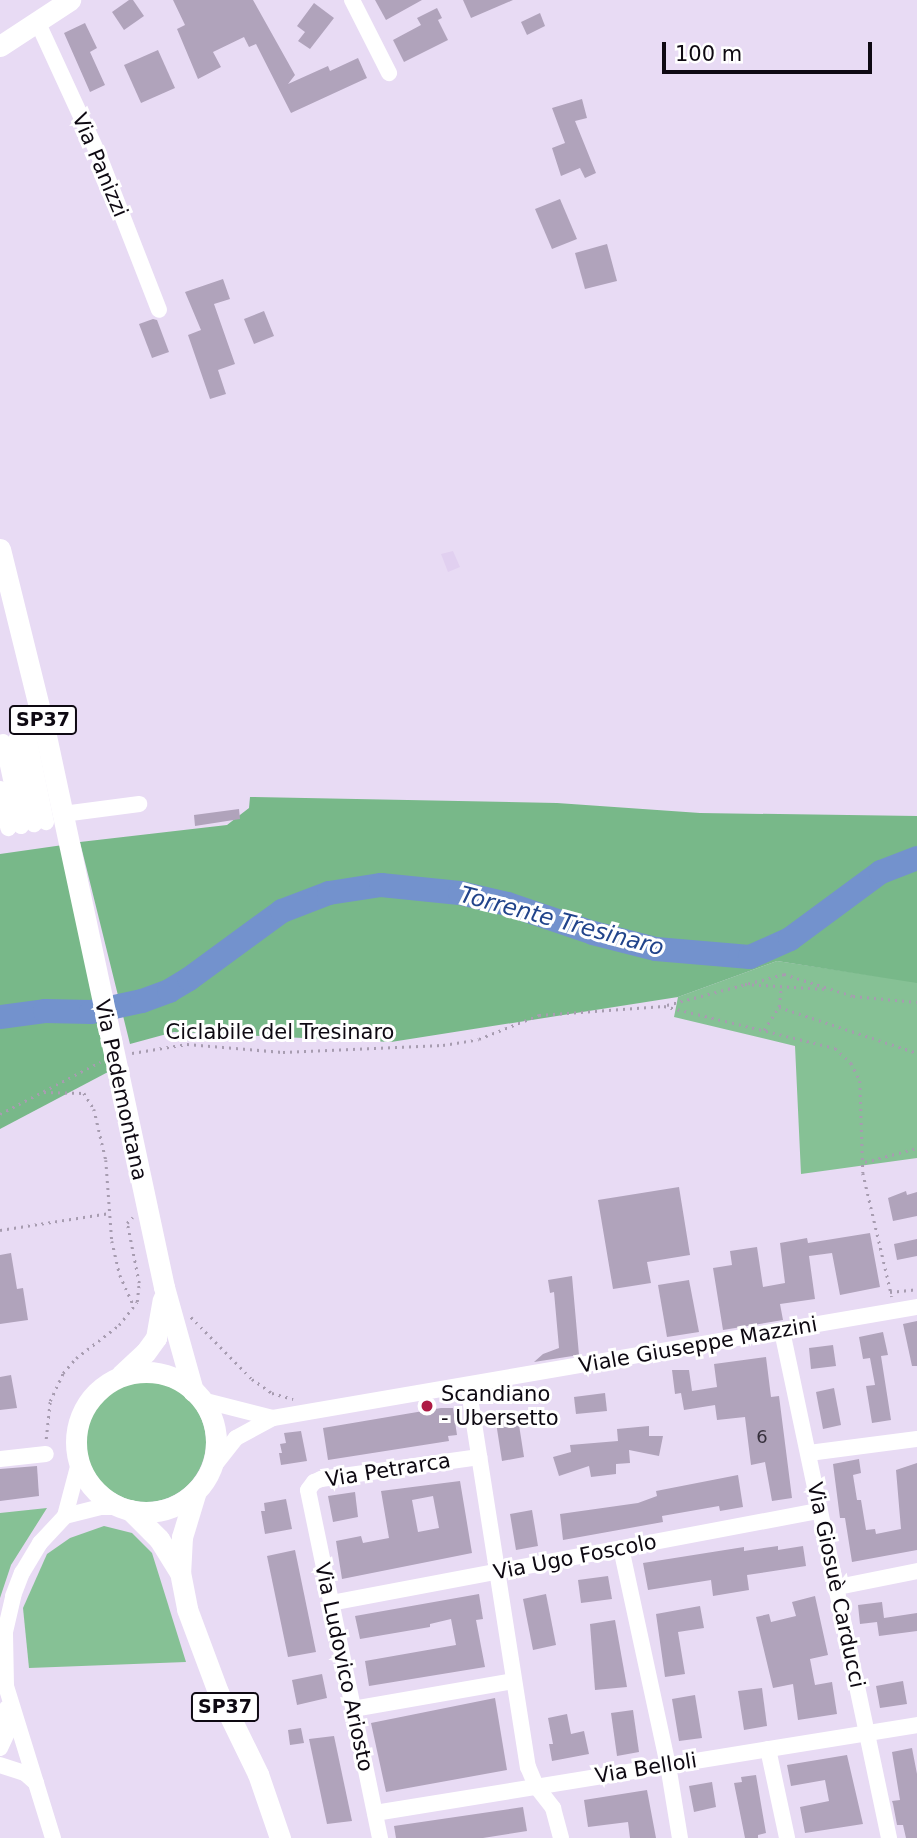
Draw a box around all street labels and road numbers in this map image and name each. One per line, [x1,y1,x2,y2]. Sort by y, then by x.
street label: Via Panizzi [67,109,133,221]
road number: SP37 [8,705,78,736]
street label: Via Pedemontana [90,997,152,1183]
street label: Ciclabile del Tresinaro [166,1019,394,1045]
street label: Viale Giuseppe Mazzini [577,1312,819,1378]
street label: Via Petrarca [324,1448,452,1492]
street label: Via Giosuè Carducci [802,1480,870,1690]
street label: Via Ugo Foscolo [491,1529,659,1585]
street label: Via Ludovico Ariosto [310,1560,378,1774]
road number: SP37 [190,1692,260,1722]
street label: Via Belloli [593,1748,699,1788]

